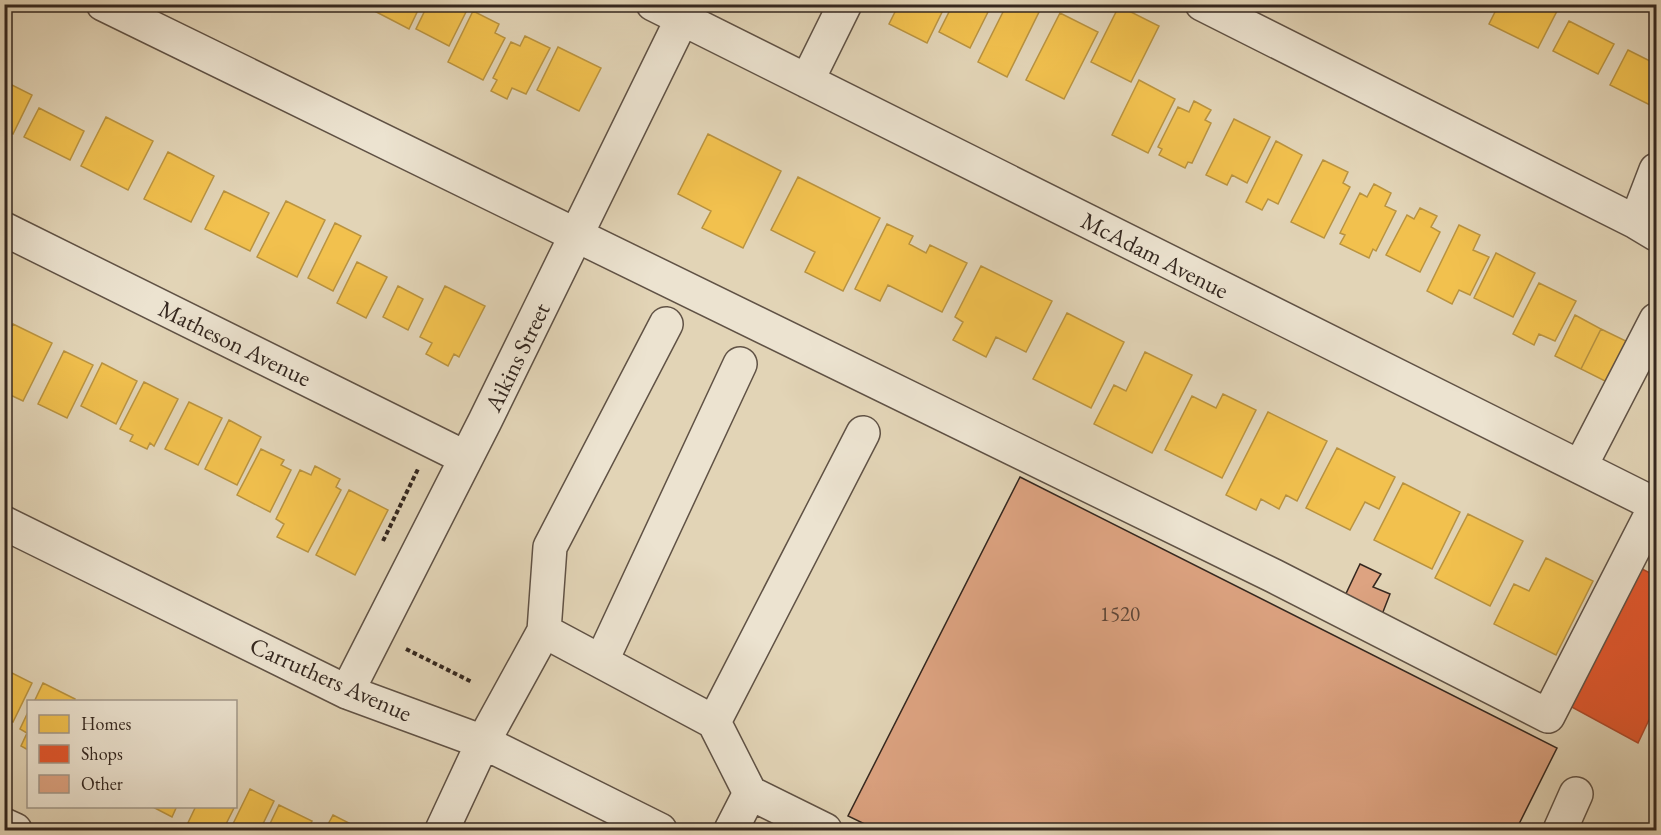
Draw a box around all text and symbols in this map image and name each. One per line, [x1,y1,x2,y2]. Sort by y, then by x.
street label: McAdam Avenue [1076,205,1234,305]
street label: Matheson Avenue [154,293,316,393]
street label: Aikins Street [477,297,557,418]
house number: 1520 [1100,600,1140,627]
street label: Carruthers Avenue [245,629,417,729]
legend [27,700,237,808]
text: Homes [81,712,132,735]
text: Shops [81,742,123,765]
text: Other [81,772,123,795]

